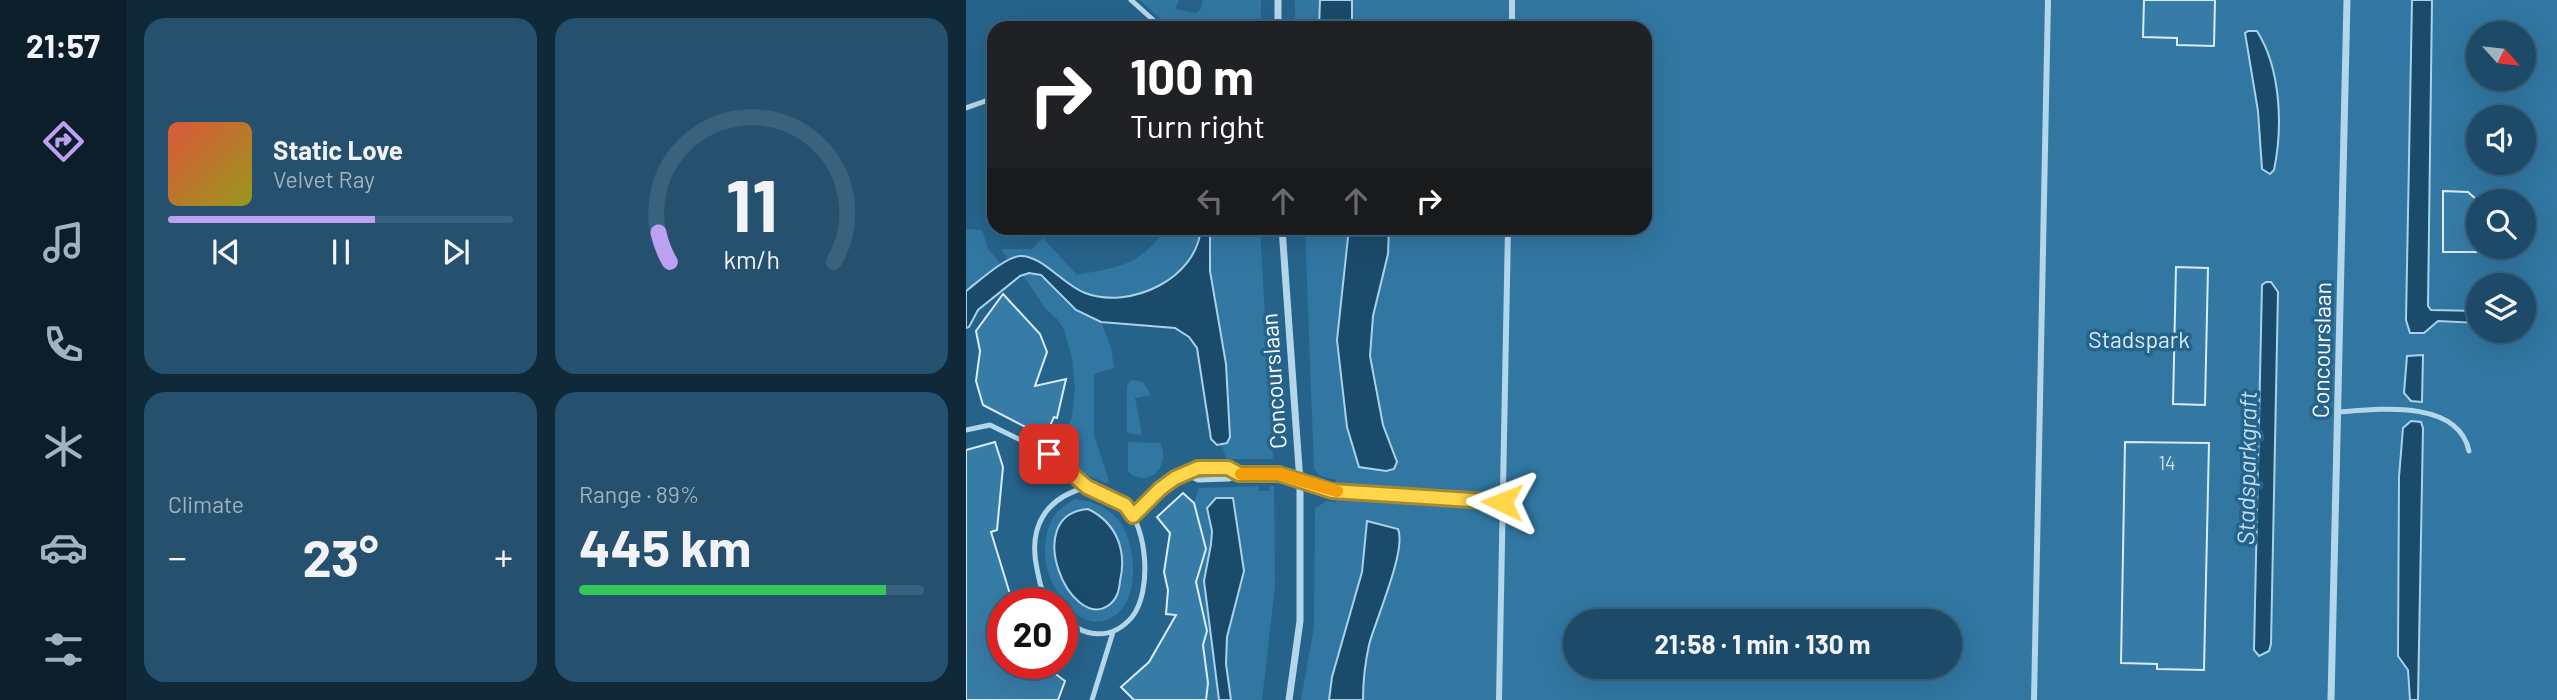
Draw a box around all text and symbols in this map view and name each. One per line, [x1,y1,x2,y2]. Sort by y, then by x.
north arrow [2466,21,2536,91]
map controls [2466,21,2536,343]
text: 21:57 [26,26,100,64]
text: 100 m [1130,46,1254,105]
icon: right [1015,49,1106,140]
button: sound [2466,105,2536,175]
text: Turn right [1130,106,1265,144]
icon: directions [39,117,88,166]
text: Static Love [273,134,403,165]
text: 11 [725,160,778,248]
text: Velvet Ray [273,165,375,193]
icon: left [1191,182,1229,220]
icon: ahead [1264,182,1302,220]
icon: ahead [1337,182,1375,220]
icon: right [1410,182,1448,220]
button: search [2466,189,2536,259]
icon: music [39,218,88,267]
icon: previous [207,233,245,271]
icon: pause [322,233,360,271]
icon: next [437,233,475,271]
text: km/h [723,244,780,274]
button: layers [2466,273,2536,343]
street label: Concourslaan [2306,282,2336,418]
street label: Concourslaan [1254,312,1292,450]
icon: phone [39,320,88,369]
park label: Stadspark [2088,325,2190,353]
water label: Stadsparkgraft [2230,390,2262,545]
icon: climate [39,422,88,471]
pin [1019,424,1079,484]
icon: arrive [1030,435,1068,473]
house number: 14 [2158,451,2176,474]
position arrow [1465,465,1539,539]
text: Range · 89% [579,480,699,508]
text: Climate [168,490,244,518]
text: 445 km [579,515,751,577]
icon: car [39,523,88,572]
text: 23° [302,525,379,587]
text: − [168,533,187,579]
text: + [494,533,513,579]
speed limit sign: 20 [987,588,1078,679]
icon: filters [39,625,88,674]
text: 21:58 · 1 min · 130 m [1654,628,1871,659]

